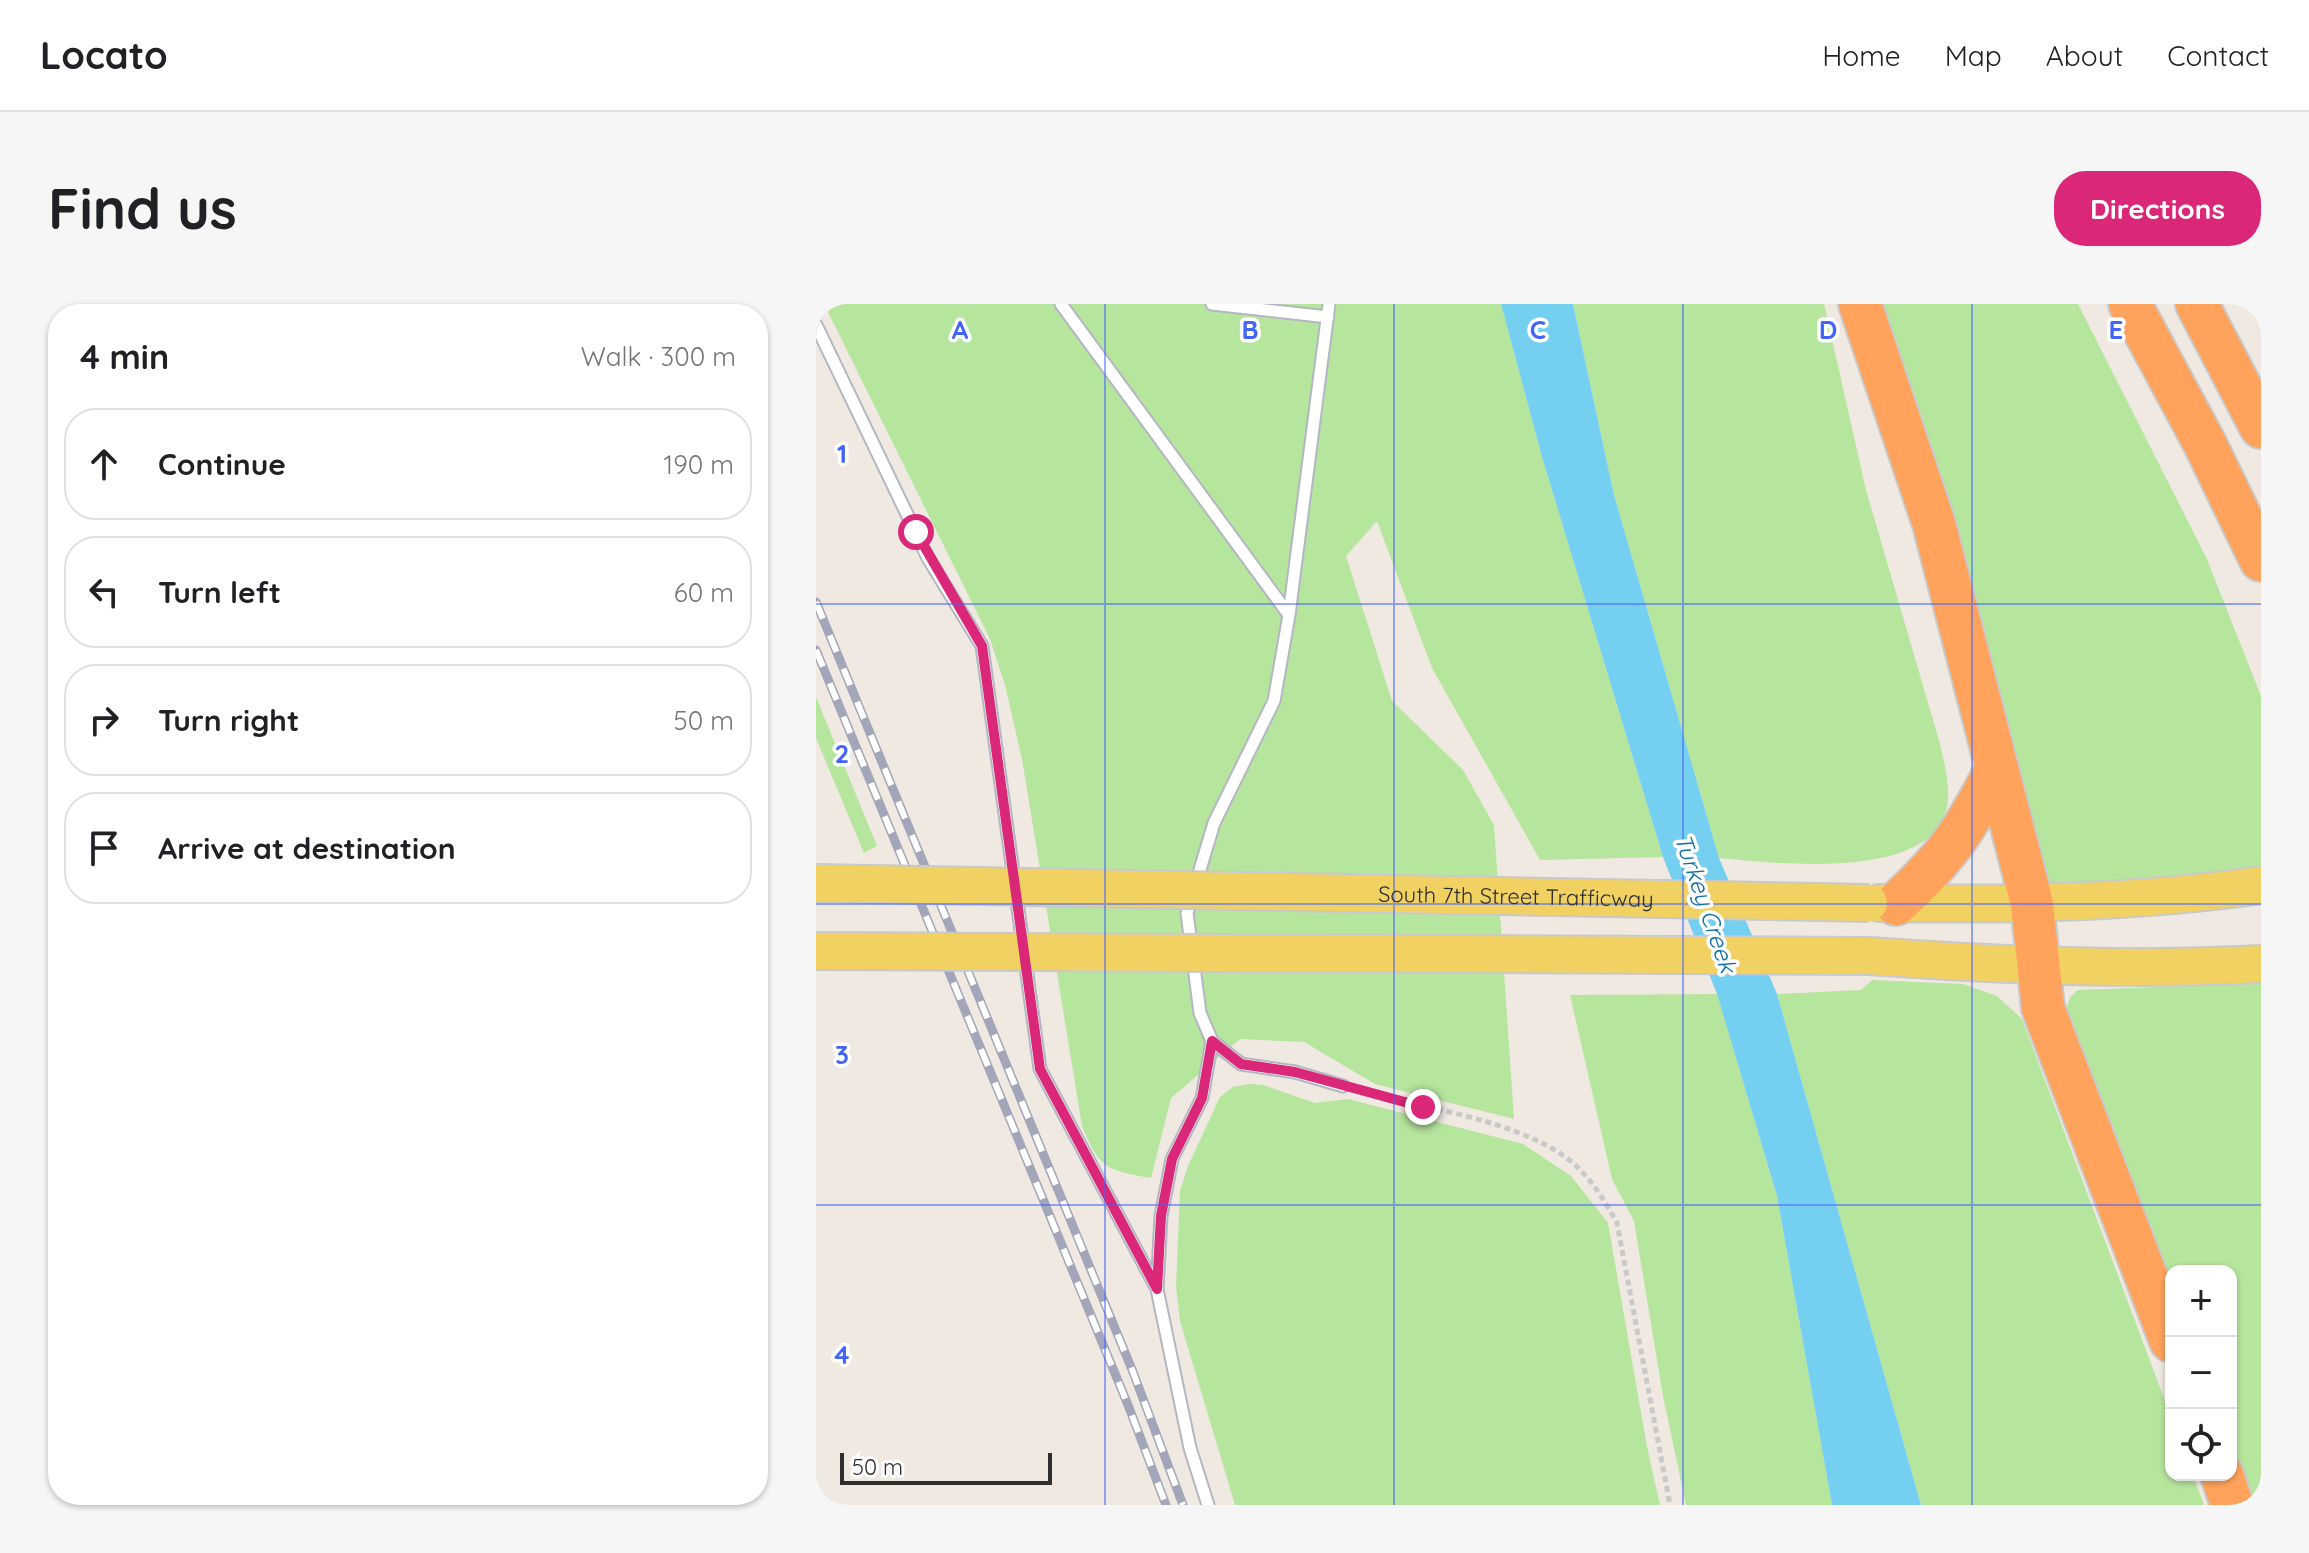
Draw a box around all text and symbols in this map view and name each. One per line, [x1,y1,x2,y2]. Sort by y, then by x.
text: Locato [40,31,168,79]
text: Home [1822,38,1901,73]
text: Map [1945,38,2002,73]
text: About [2046,38,2123,73]
text: Contact [2167,38,2269,73]
button: Directions [2054,171,2261,246]
text: Find us [48,173,237,243]
text: A [952,313,969,346]
text: B [1241,313,1259,346]
text: C [1530,313,1546,346]
text: D [1819,313,1837,346]
text: E [2109,313,2123,346]
text: 4 min [80,335,169,378]
text: Walk · 300 m [581,340,736,373]
text: 1 [837,437,847,470]
icon: ahead [82,442,126,486]
text: Continue [158,445,286,483]
text: 190 m [664,448,734,481]
route start [898,514,934,550]
icon: left [82,570,126,614]
text: Turn left [158,573,281,611]
text: 60 m [674,576,734,609]
icon: right [82,698,126,742]
text: Turn right [158,701,299,739]
text: 50 m [674,704,734,737]
text: 2 [835,737,849,770]
icon: arrive [82,826,126,870]
text: Arrive at destination [158,829,456,867]
water label: Turkey Creek [1668,830,1744,978]
street label: South 7th Street Trafficway [1378,880,1654,913]
text: 3 [835,1038,849,1071]
route end [1405,1089,1441,1125]
map controls [2165,1265,2237,1481]
button: + [2165,1265,2237,1337]
button: − [2165,1337,2237,1409]
text: 4 [834,1338,850,1371]
button: locate [2165,1409,2237,1481]
scale bar [840,1449,1052,1485]
text: 50 m [852,1453,903,1481]

